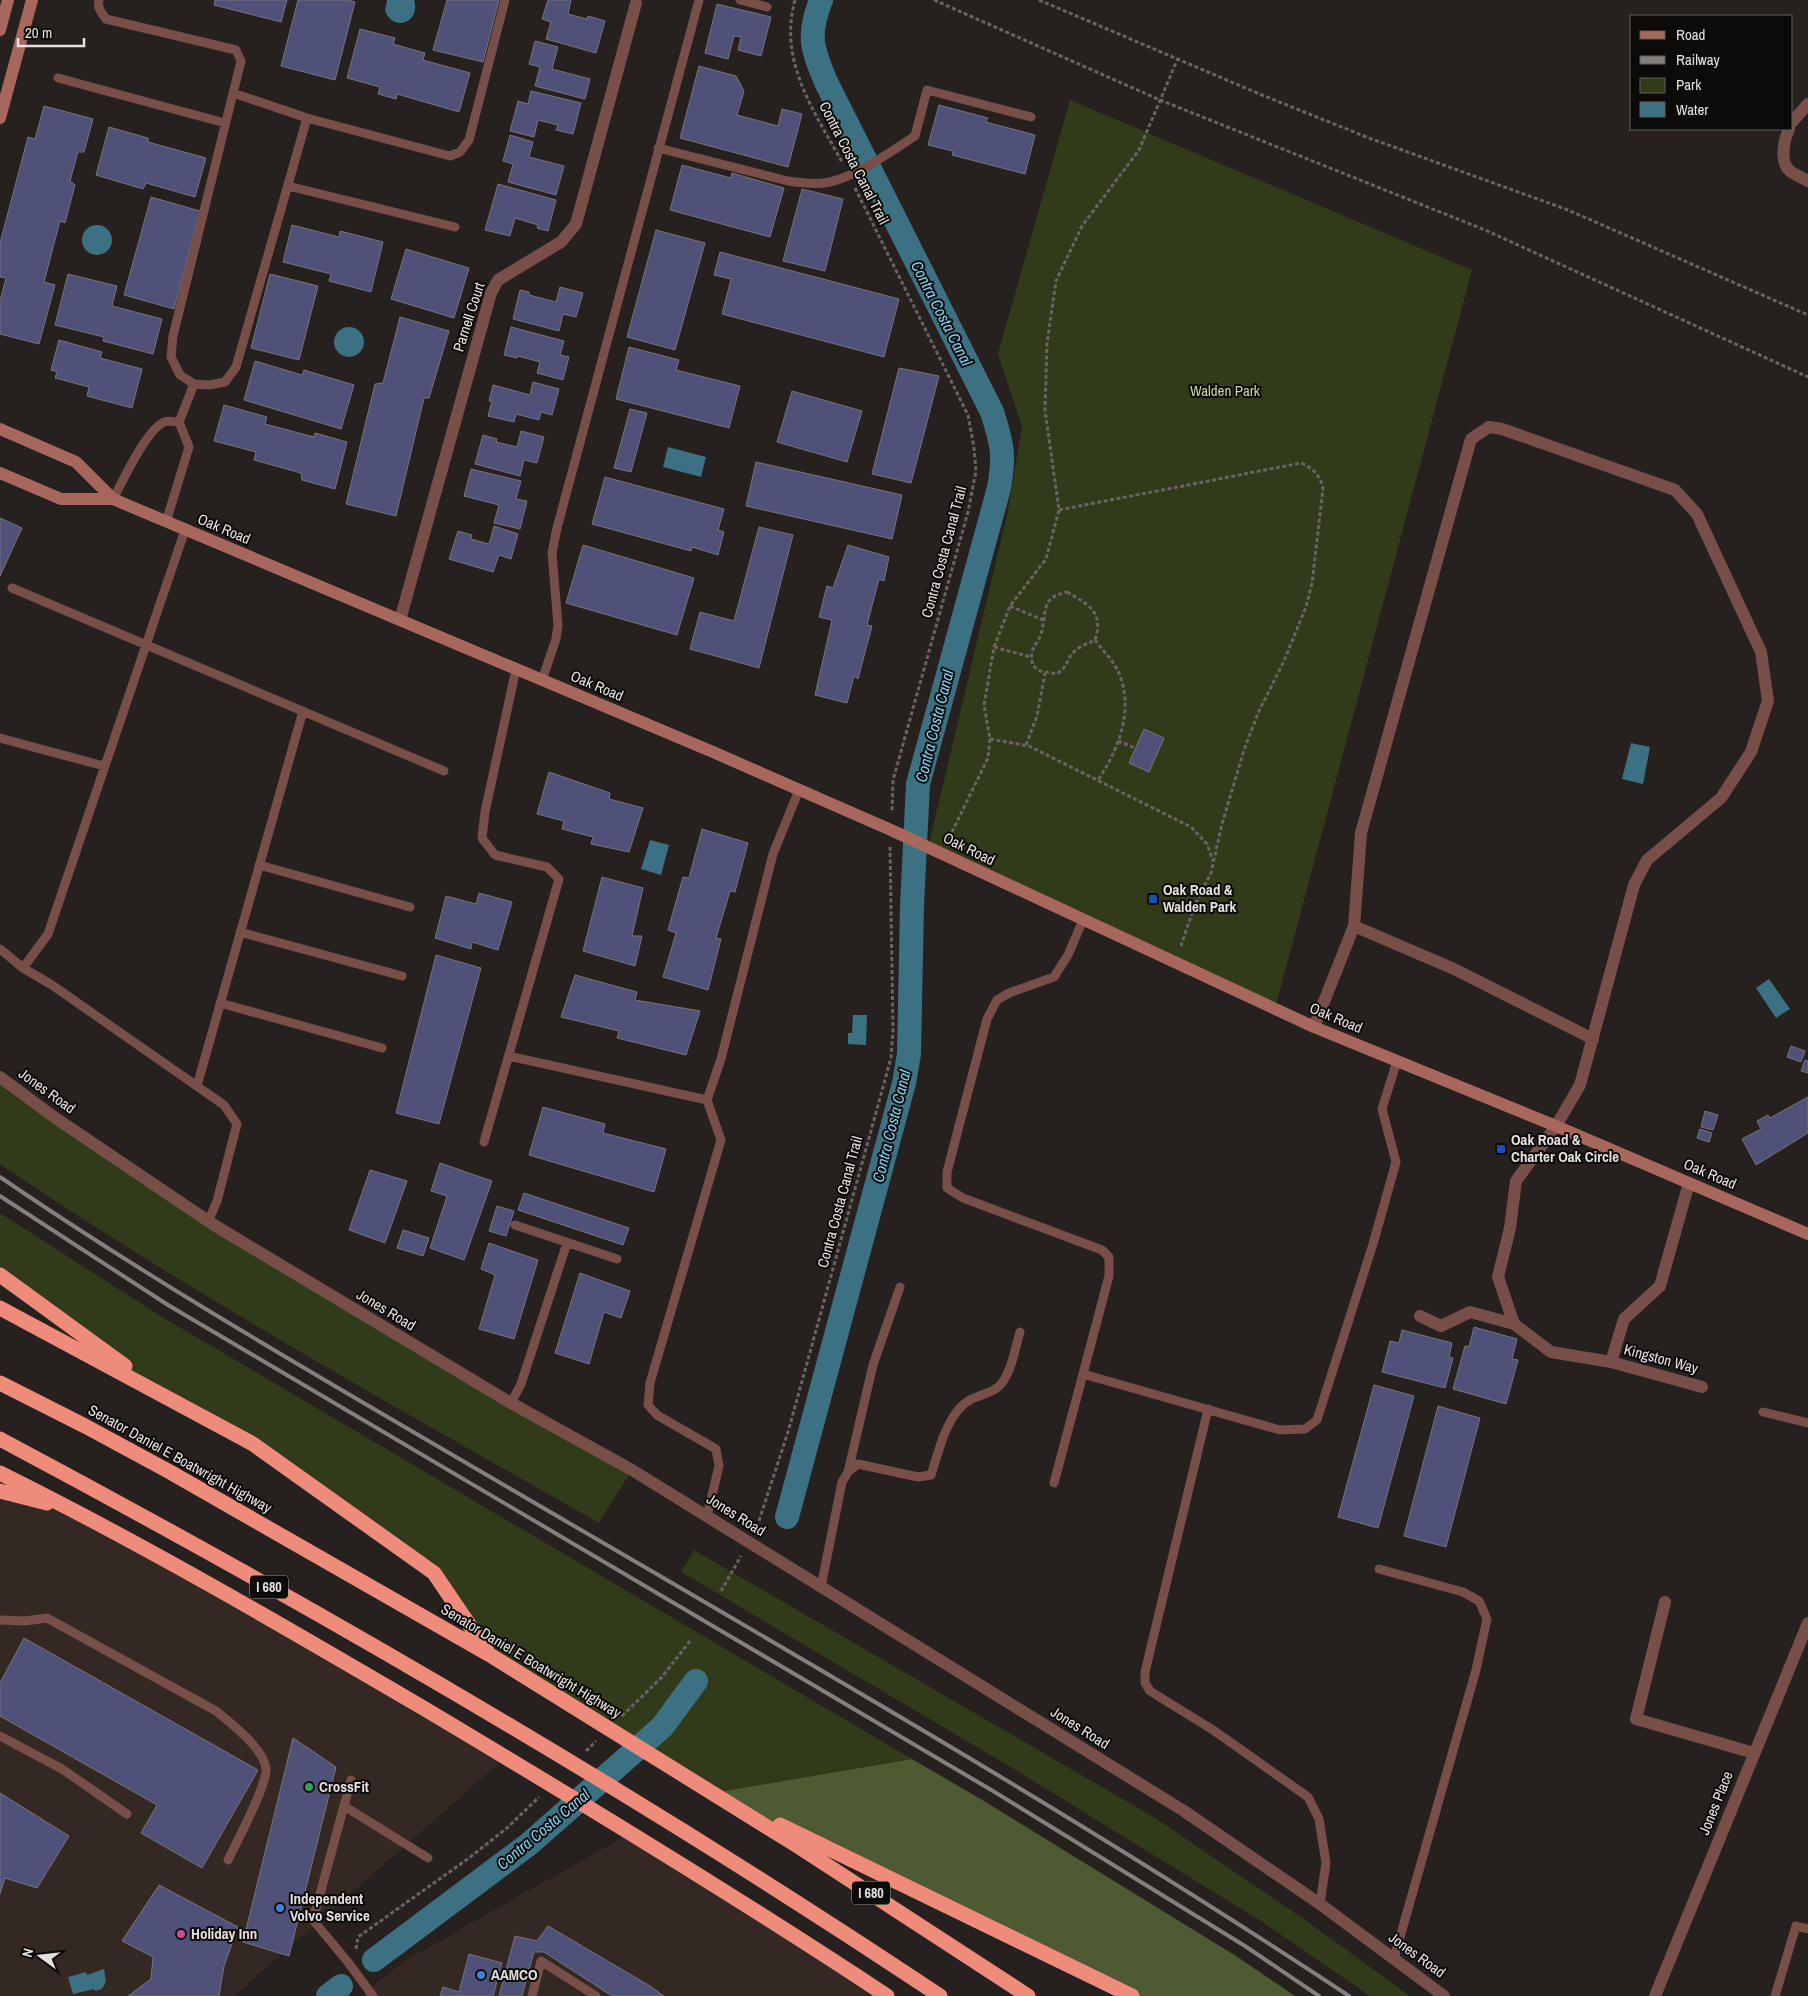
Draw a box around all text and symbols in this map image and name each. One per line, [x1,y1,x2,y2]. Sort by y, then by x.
scale bar [18,15,84,47]
legend [1630,15,1793,130]
text: 20 m [25,22,52,43]
text: Road [1676,24,1705,45]
text: Railway [1676,49,1721,70]
text: Park [1676,74,1702,95]
street label: Contra Costa Canal Trail [814,98,895,228]
text: Water [1676,99,1708,120]
water label: Contra Costa Canal [906,257,978,370]
street label: Parnell Court [447,279,490,354]
park label: Walden Park [1190,380,1261,401]
street label: Contra Costa Canal Trail [916,484,971,620]
street label: Oak Road [195,508,254,549]
street label: Oak Road [568,665,627,706]
water label: Contra Costa Canal [909,666,959,785]
street label: Oak Road [940,827,999,870]
place label: Oak Road & Walden Park [1163,879,1237,917]
marker: Oak Road & Walden Park [1147,893,1159,905]
street label: Oak Road [1307,997,1366,1038]
street label: Jones Road [15,1063,80,1118]
water label: Contra Costa Canal [866,1066,916,1185]
place label: Oak Road & Charter Oak Circle [1511,1129,1619,1167]
street label: Contra Costa Canal Trail [812,1134,867,1270]
marker: Oak Road & Charter Oak Circle [1495,1143,1507,1155]
street label: Oak Road [1681,1153,1740,1194]
street label: Jones Road [353,1284,420,1335]
street label: Kingston Way [1622,1339,1701,1379]
street label: Senator Daniel E Boatwright Highway [85,1399,277,1518]
street label: Jones Road [703,1488,770,1541]
road number: I 680 [250,1575,288,1598]
street label: Senator Daniel E Boatwright Highway [437,1598,626,1723]
street label: Jones Road [1047,1701,1114,1754]
street label: Jones Place [1693,1768,1738,1838]
place label: CrossFit [319,1776,369,1797]
marker: CrossFit [303,1781,315,1793]
water label: Contra Costa Canal [492,1783,595,1874]
road number: I 680 [852,1882,890,1905]
place label: Independent Volvo Service [290,1888,370,1926]
marker: Independent Volvo Service [274,1902,286,1914]
place label: Holiday Inn [191,1923,257,1944]
street label: Jones Road [1385,1927,1450,1982]
marker: Holiday Inn [175,1928,187,1940]
north arrow [15,1931,65,1981]
text: N [18,1946,37,1959]
place label: AAMCO [491,1964,538,1985]
marker: AAMCO [475,1969,487,1981]

